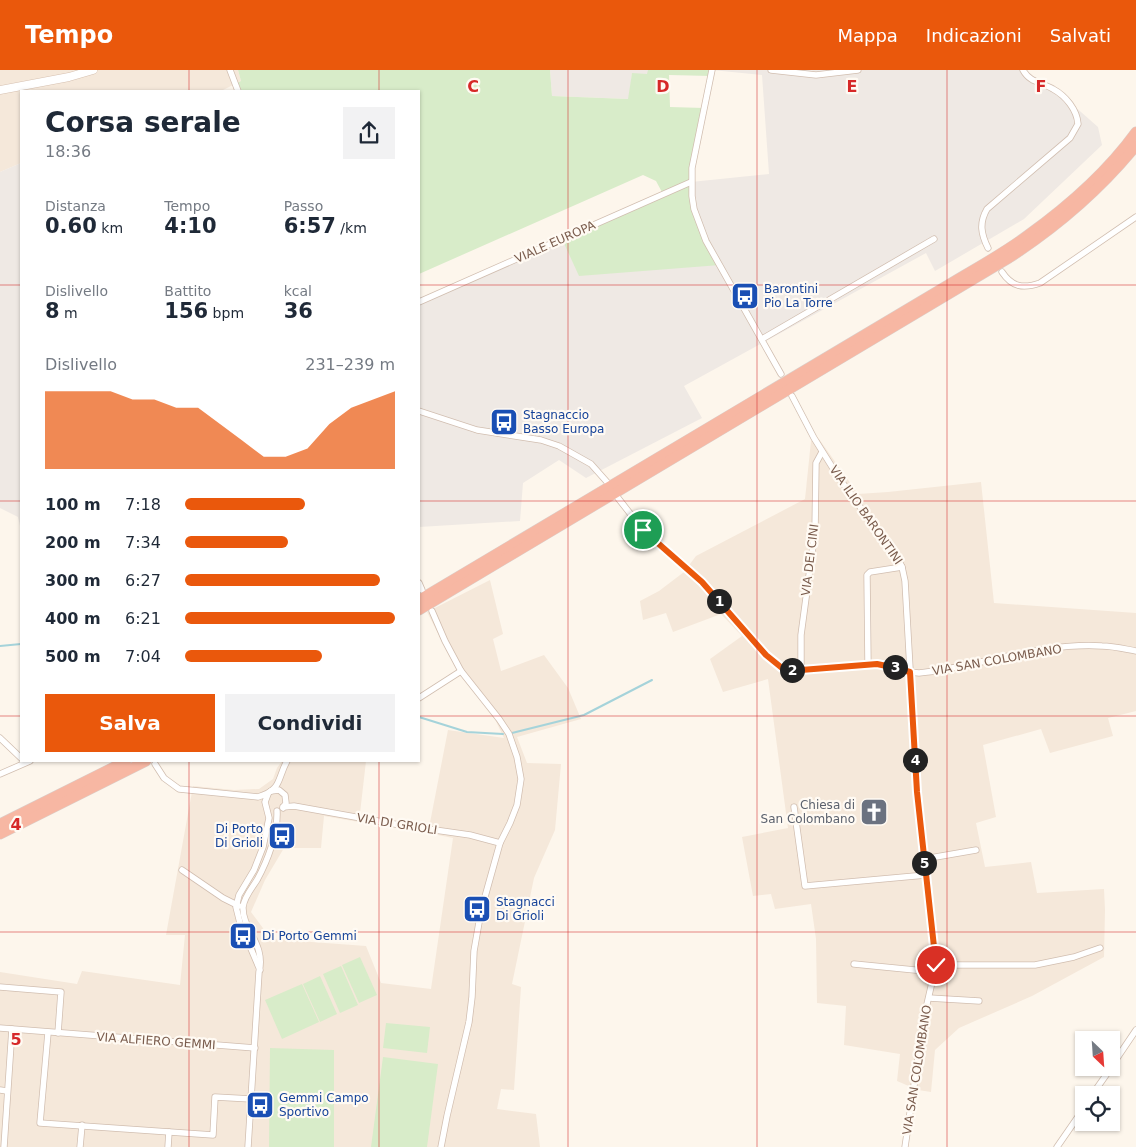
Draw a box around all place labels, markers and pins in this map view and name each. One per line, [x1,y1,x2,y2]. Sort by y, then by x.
bus stop icon: Barontini Pio La Torre [730,281,760,311]
place label: Barontini Pio La Torre [764,282,833,310]
bus stop icon: Stagnaccio Basso Europa [489,407,519,437]
place label: Stagnaccio Basso Europa [523,408,604,436]
pin [622,509,664,551]
pin: 1 [706,588,732,614]
pin: 3 [882,654,908,680]
pin: 2 [780,658,804,682]
pin: 4 [902,748,928,772]
church icon: Chiesa di San Colombano [859,797,889,827]
place label: Chiesa di San Colombano [761,798,855,826]
bus stop icon: Di Porto Di Grioli [267,821,297,851]
place label: Di Porto Di Grioli [215,822,263,850]
pin: 5 [912,850,936,876]
bus stop icon: Stagnacci Di Grioli [462,894,492,924]
place label: Stagnacci Di Grioli [496,895,555,923]
bus stop icon: Di Porto Gemmi [228,921,258,951]
place label: Di Porto Gemmi [262,929,357,943]
pin [915,944,957,986]
bus stop icon: Gemmi Campo Sportivo [245,1090,275,1120]
place label: Gemmi Campo Sportivo [279,1091,369,1119]

